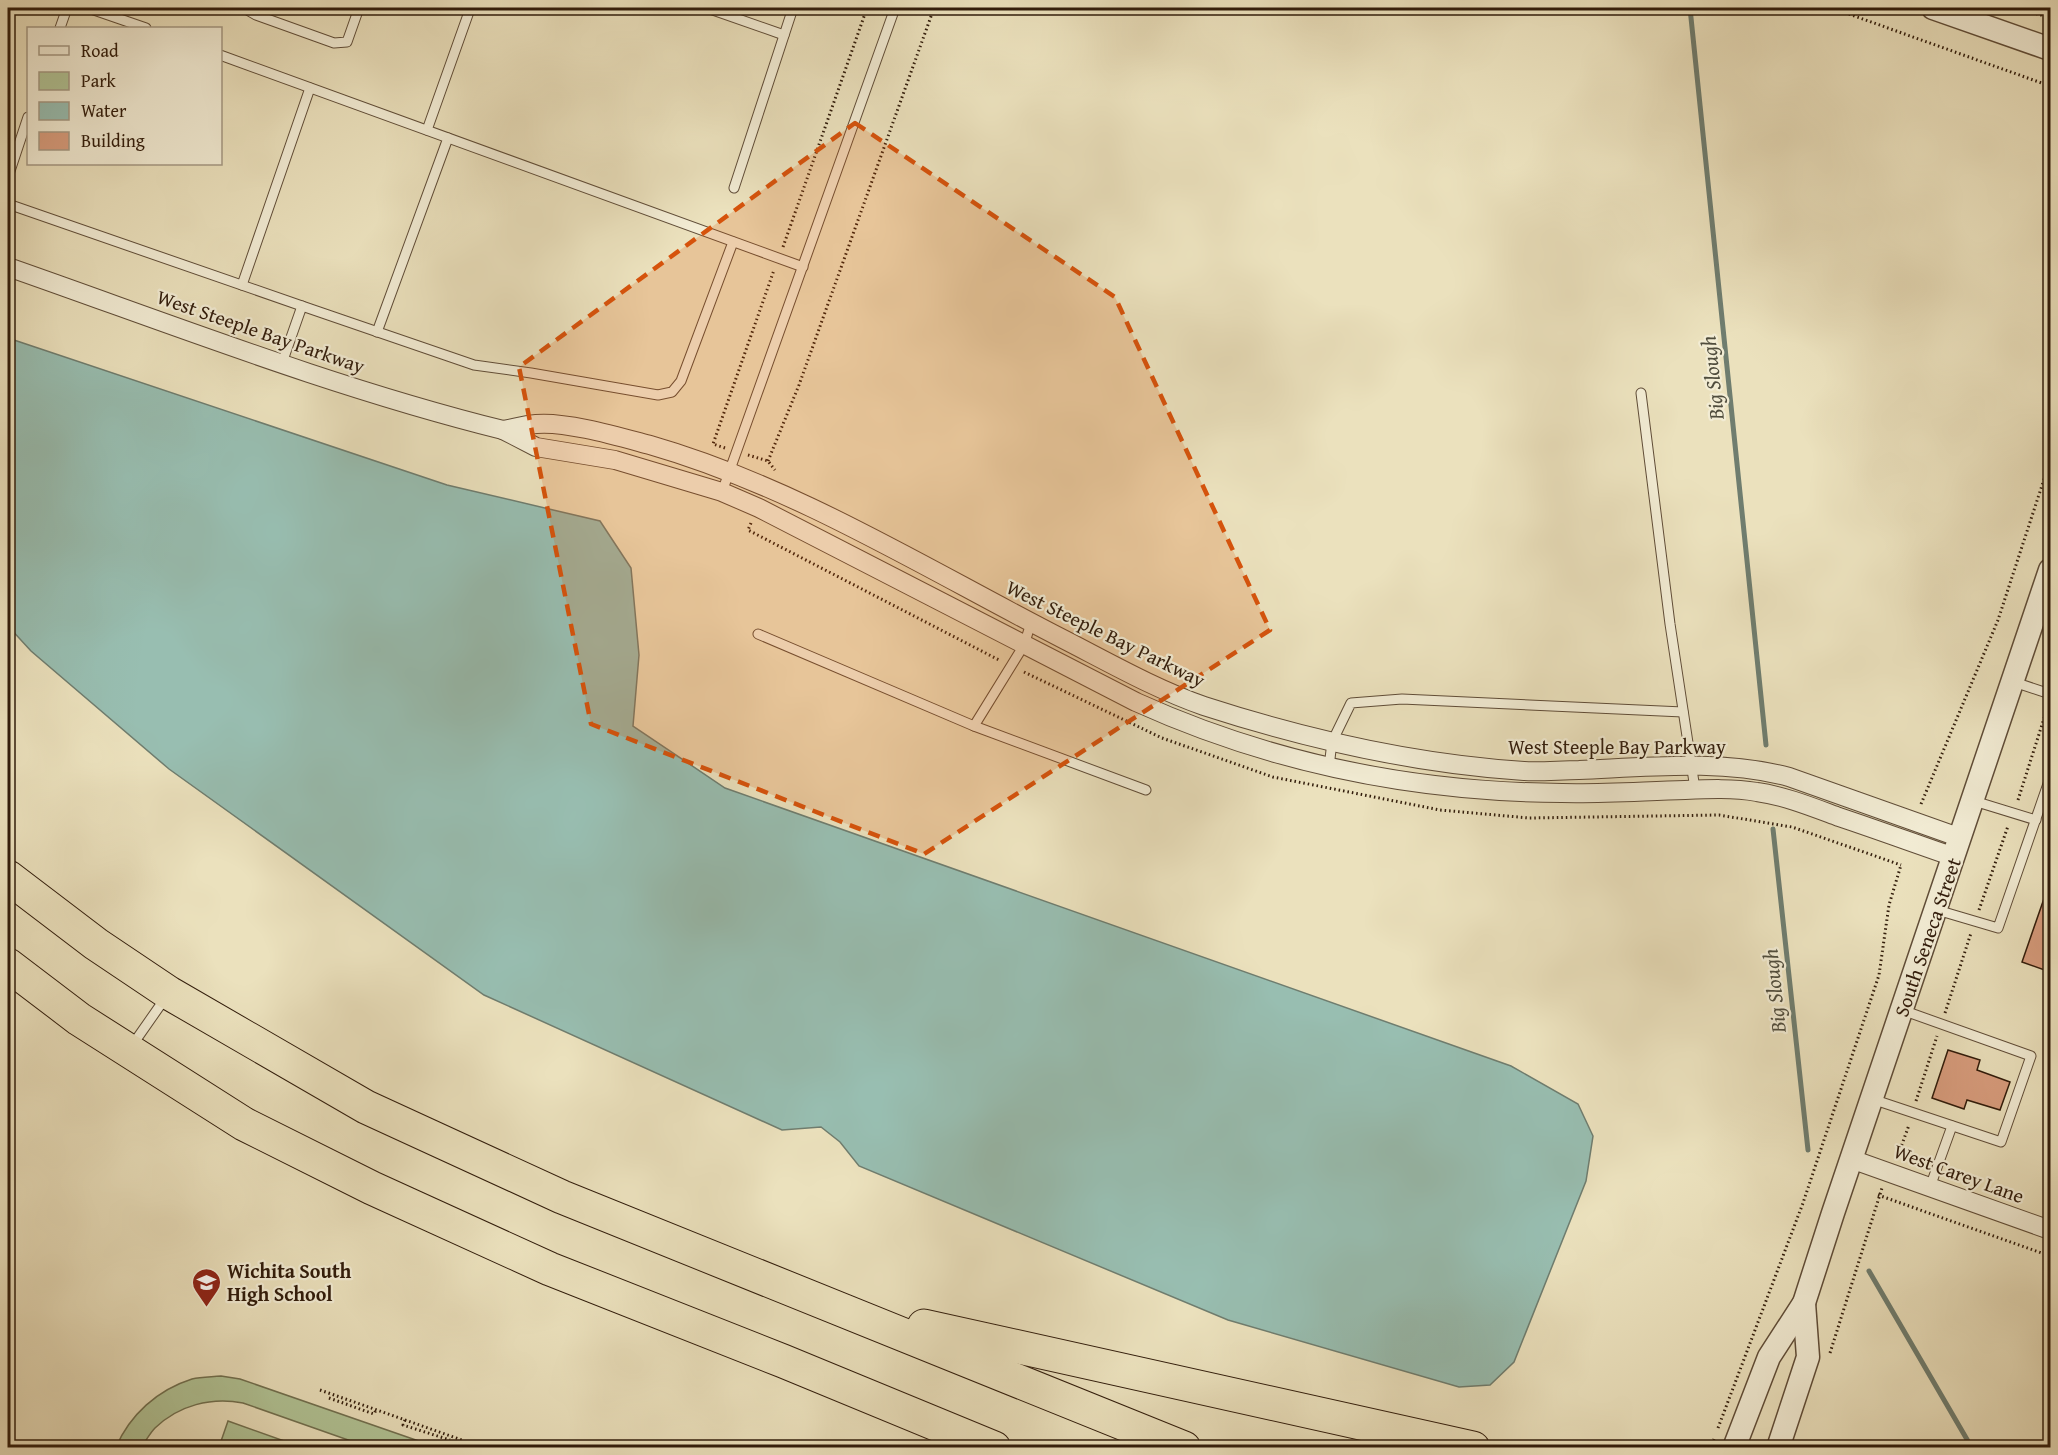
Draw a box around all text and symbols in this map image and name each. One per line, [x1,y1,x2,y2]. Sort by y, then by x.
legend [27,27,222,165]
text: Road [81,37,119,64]
text: Park [81,67,117,94]
text: Water [81,97,127,124]
text: Building [81,127,145,154]
street label: West Steeple Bay Parkway [153,282,369,380]
water label: Big Slough [1692,334,1732,423]
street label: West Steeple Bay Parkway [1002,572,1210,694]
street label: West Steeple Bay Parkway [1508,732,1726,761]
street label: South Seneca Street [1886,854,1968,1020]
water label: Big Slough [1754,947,1794,1036]
street label: West Carey Lane [1890,1136,2028,1210]
place label: Wichita South High School [227,1256,352,1308]
school or university icon: Wichita South High School [190,1266,222,1308]

